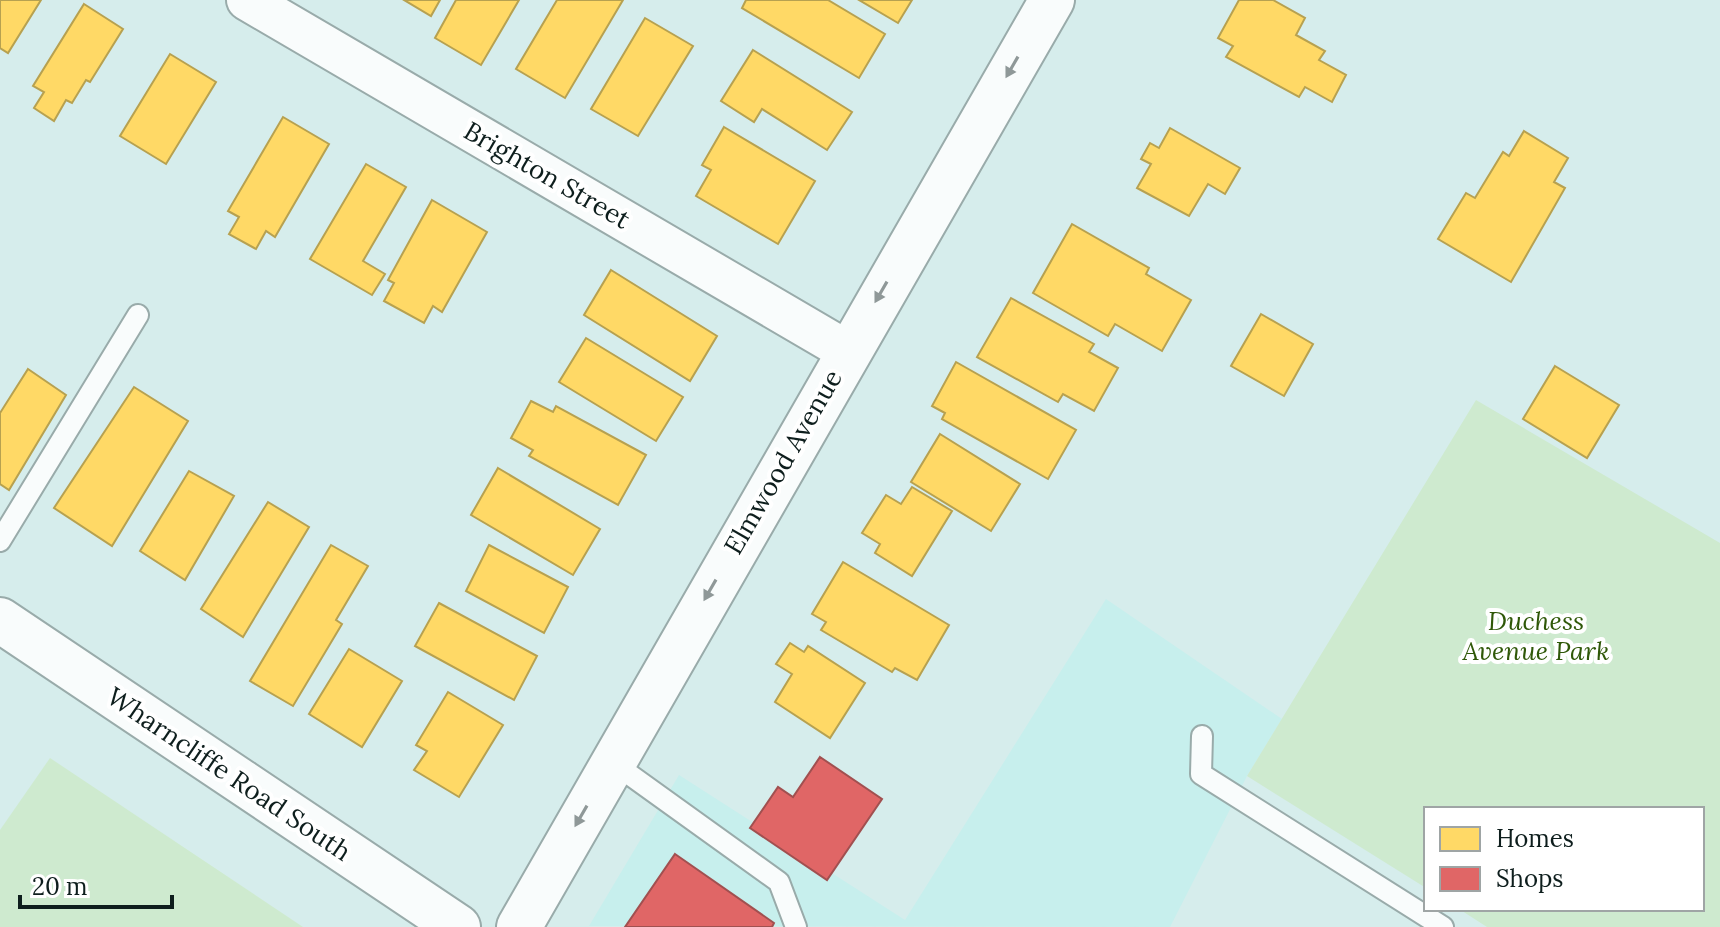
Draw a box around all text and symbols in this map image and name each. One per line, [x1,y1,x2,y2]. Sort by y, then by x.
one-way arrow [1005,56,1019,78]
street label: Brighton Street [458,114,636,235]
one-way arrow [874,281,888,303]
street label: Elmwood Avenue [716,363,849,560]
one-way arrow [703,579,717,602]
park label: Duchess Avenue Park [1461,604,1610,667]
street label: Wharncliffe Road South [101,679,358,868]
one-way arrow [575,805,589,827]
legend [1424,807,1704,911]
text: Homes [1496,823,1574,854]
scale bar [20,859,172,909]
text: Shops [1496,863,1563,894]
text: 20 m [32,871,88,902]

